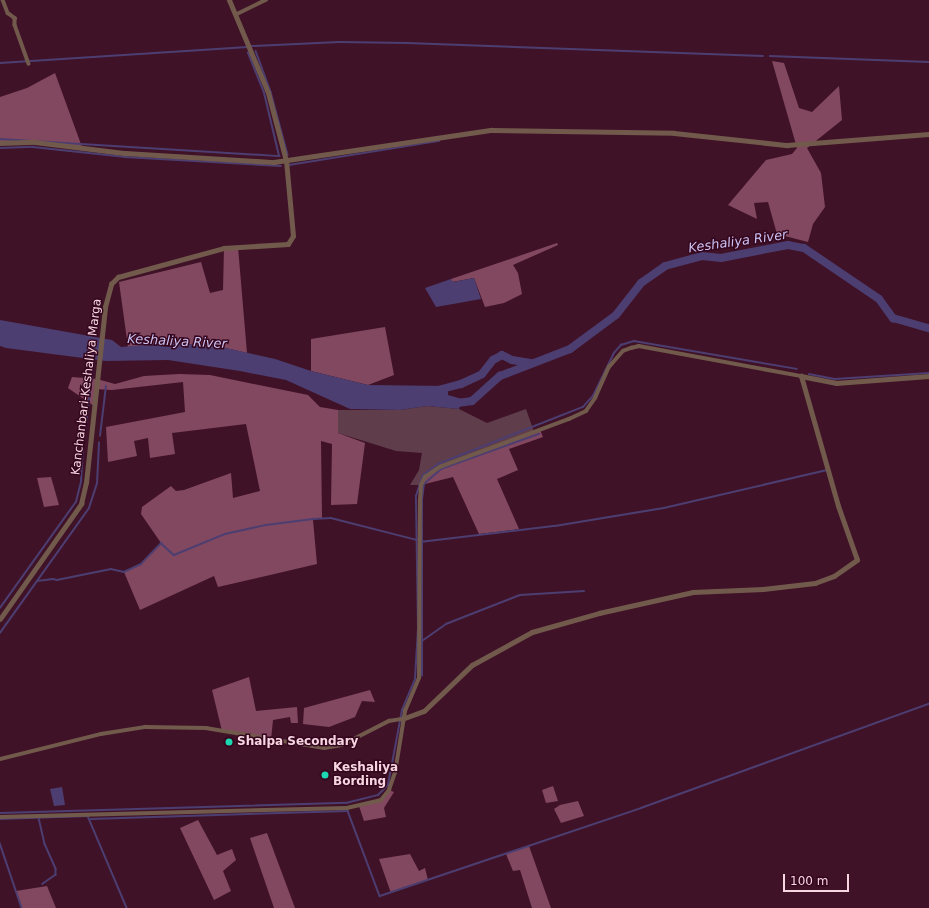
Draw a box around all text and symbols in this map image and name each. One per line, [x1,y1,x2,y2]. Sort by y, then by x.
water label: Keshaliya River [688,227,788,257]
street label: Kanchanbari-Keshaliya Marga [69,298,105,476]
water label: Keshaliya River [127,332,227,352]
place label: Shalpa Secondary [237,735,358,749]
marker: Shalpa Secondary [224,737,234,747]
place label: Keshaliya Bording [333,761,398,789]
marker: Keshaliya Bording [320,770,330,780]
scale bar [785,866,851,892]
text: 100 m [790,874,828,888]

